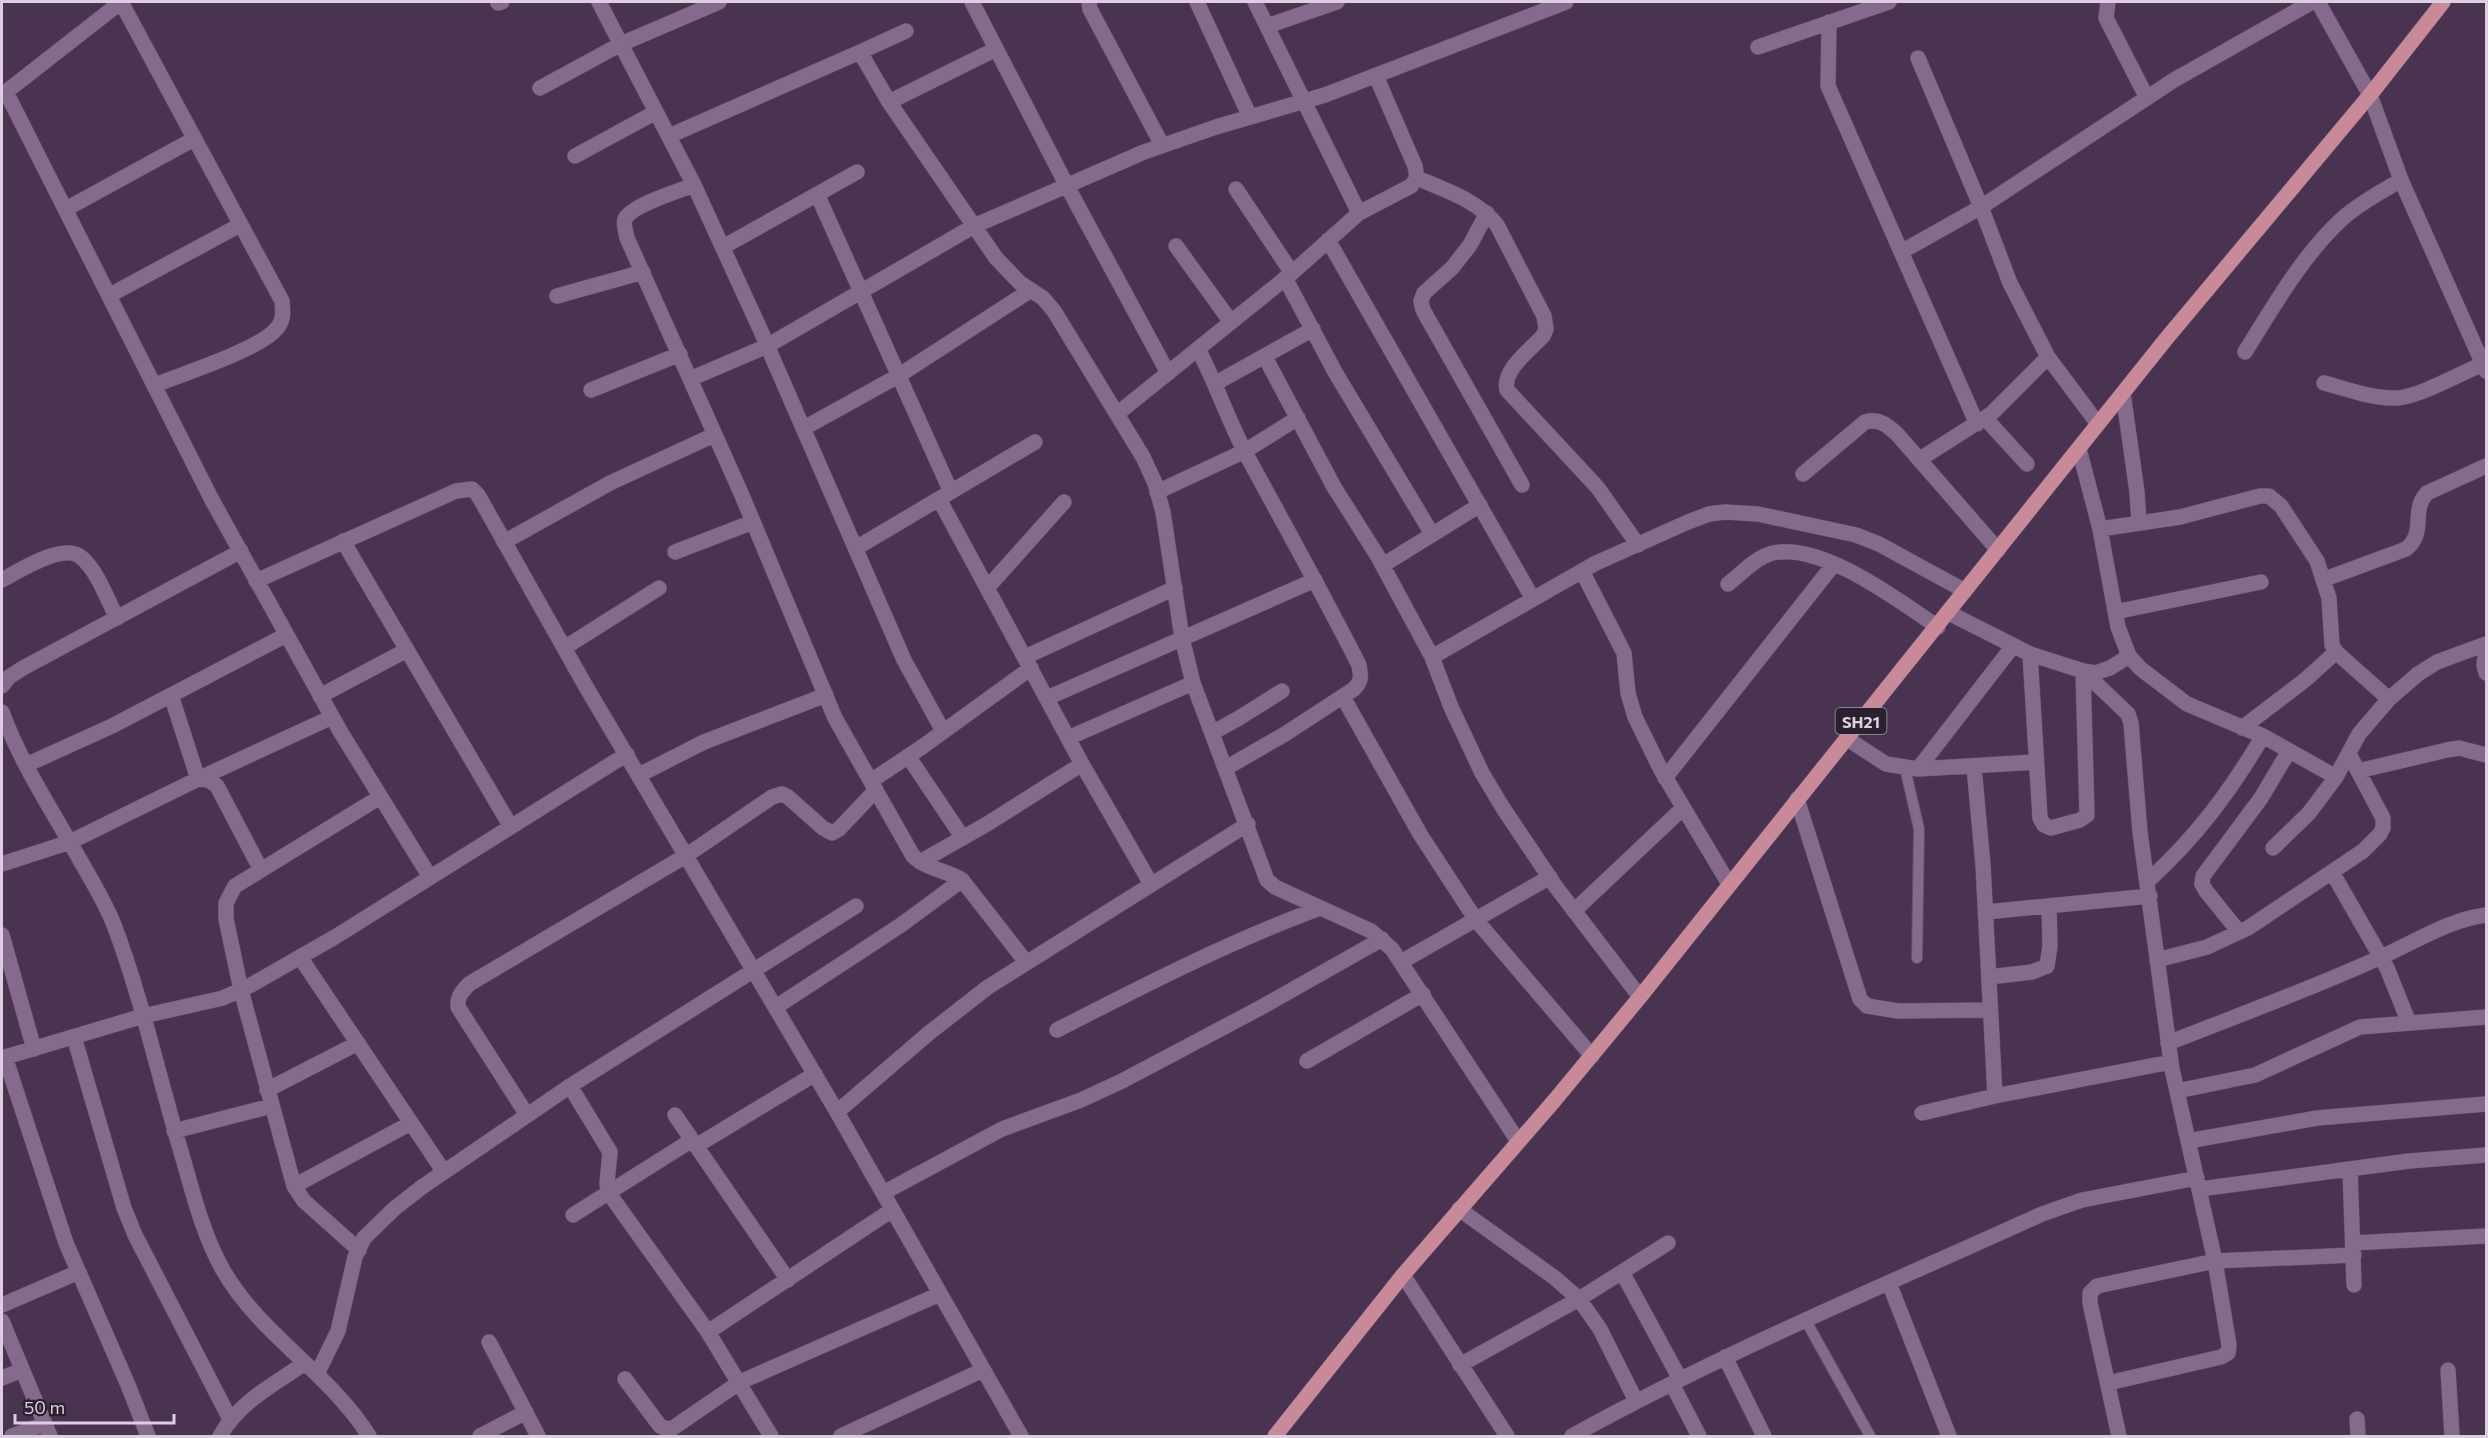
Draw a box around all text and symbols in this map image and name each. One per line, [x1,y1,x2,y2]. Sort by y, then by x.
road number: SH21 [1836,708,1886,734]
scale bar [15,1387,174,1425]
text: 50 m [24,1396,65,1418]

